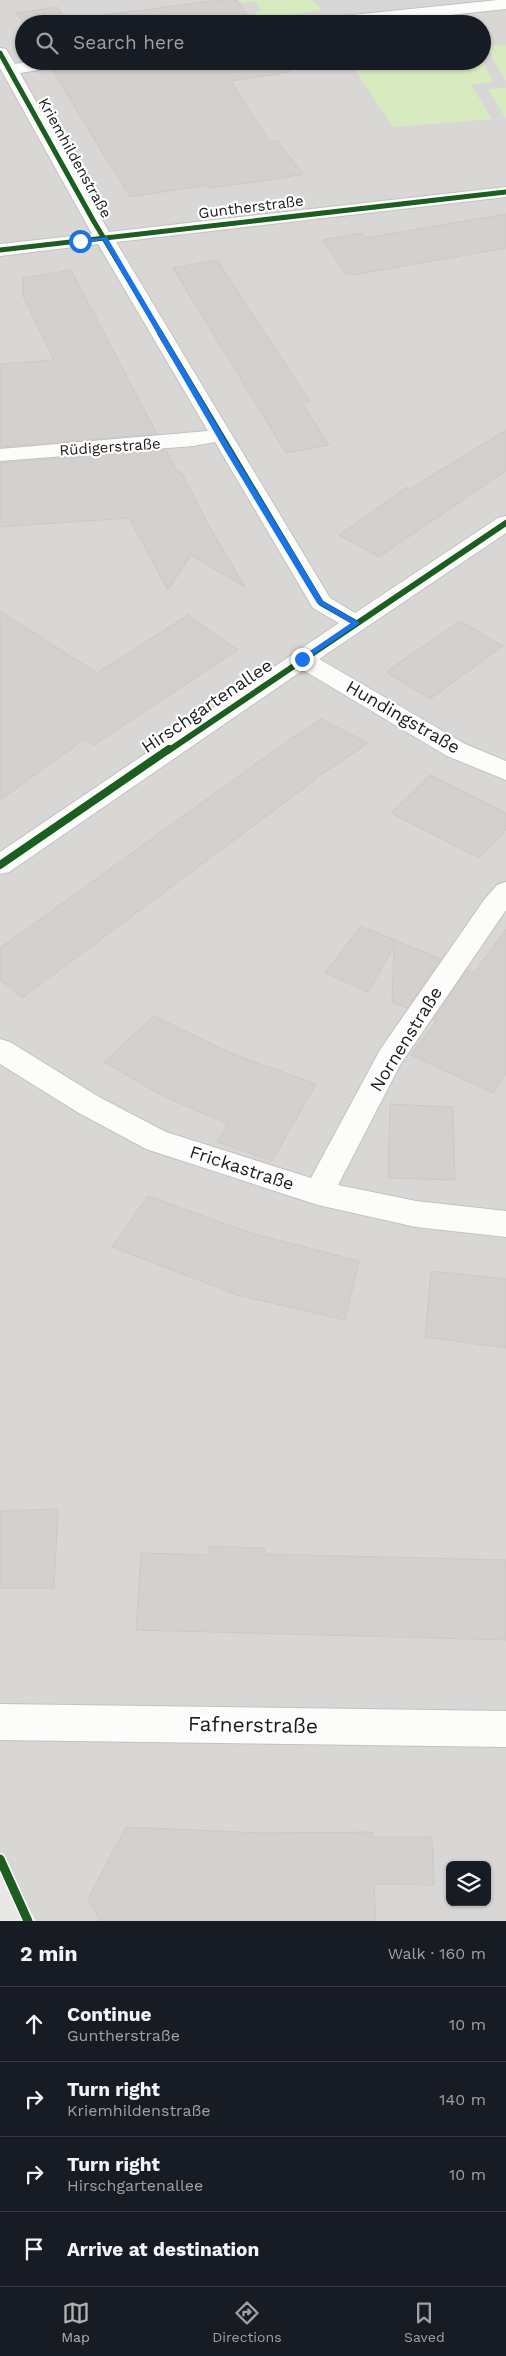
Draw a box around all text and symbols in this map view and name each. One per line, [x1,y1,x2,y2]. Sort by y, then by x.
search box [15,15,491,70]
icon: search [33,29,61,57]
text: Search here [73,31,184,54]
street label: Kriemhildenstraße [34,95,116,221]
street label: Guntherstraße [197,192,305,222]
route start [69,230,92,253]
street label: Rüdigerstraße [59,434,161,460]
route end [291,648,314,671]
street label: Hirschgartenallee [137,654,276,757]
street label: Hundingstraße [343,675,464,758]
street label: Nornenstraße [365,982,446,1095]
street label: Frickastraße [187,1141,297,1194]
street label: Fafnerstraße [188,1711,318,1738]
map controls [446,1861,491,1906]
button: layers [446,1861,491,1906]
text: 2 min [20,1941,77,1966]
text: Walk · 160 m [388,1944,486,1963]
text: Continue [67,2003,151,2026]
icon: ahead [20,2010,48,2038]
text: 10 m [449,2015,486,2034]
text: Guntherstraße [67,2026,180,2045]
text: Turn right [67,2078,160,2101]
icon: right [20,2085,48,2113]
text: 140 m [439,2090,486,2109]
text: Kriemhildenstraße [67,2101,211,2120]
text: Turn right [67,2153,160,2176]
icon: right [20,2160,48,2188]
text: 10 m [449,2165,486,2184]
text: Hirschgartenallee [67,2176,203,2195]
icon: arrive [20,2235,48,2263]
text: Arrive at destination [67,2238,259,2261]
tab: Map [61,2299,90,2345]
tab: Directions [212,2299,282,2345]
tab: Saved [404,2299,445,2345]

